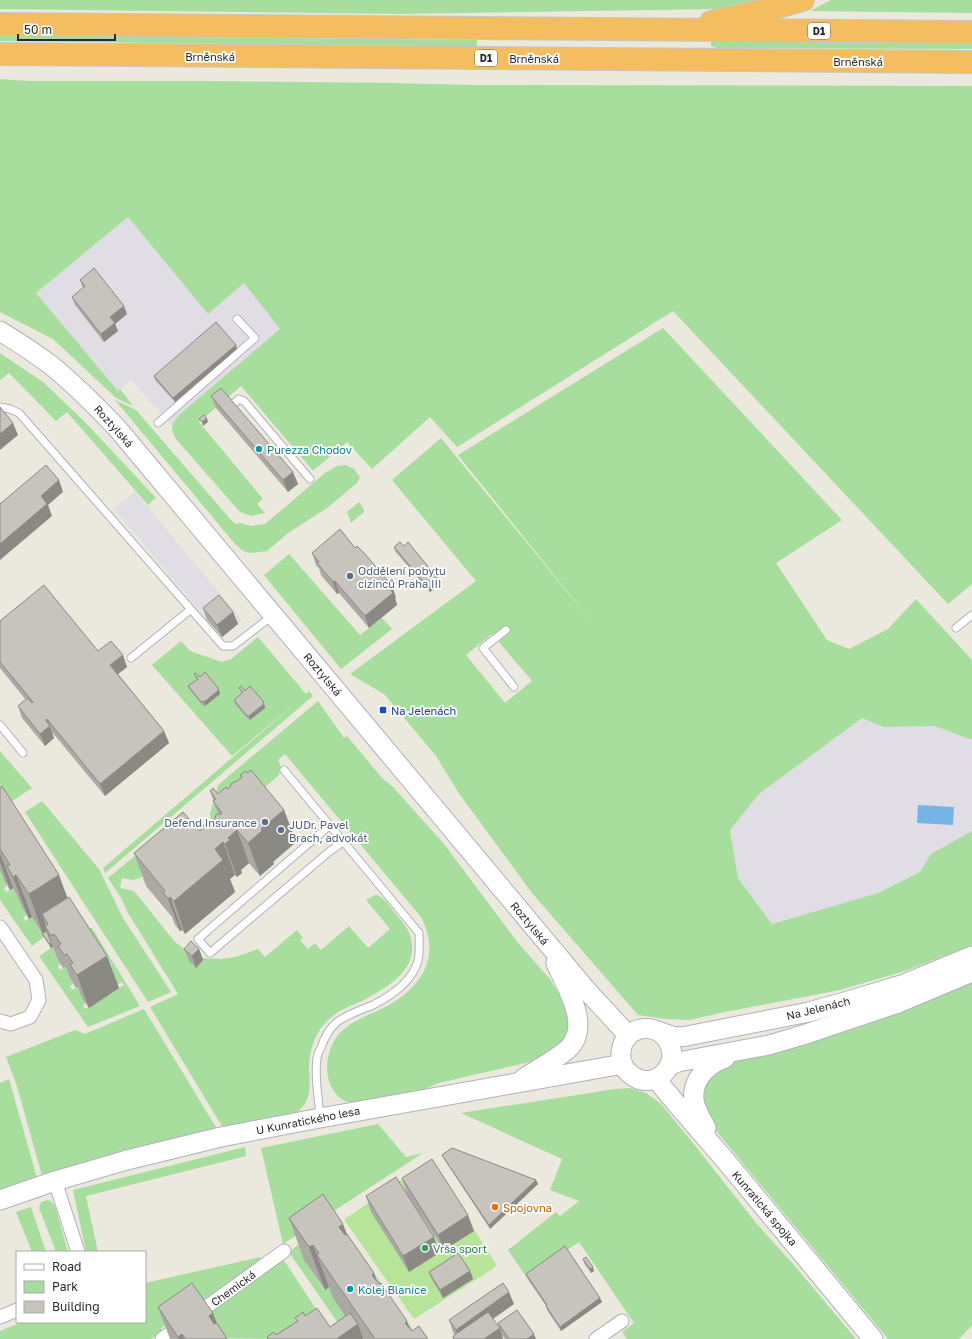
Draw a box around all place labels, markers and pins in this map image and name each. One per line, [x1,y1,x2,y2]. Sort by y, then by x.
place label: Purezza Chodov [267,443,352,456]
marker: Purezza Chodov [254,444,264,454]
place label: Oddělení pobytu cizinců Praha III [358,564,446,590]
marker: Oddělení pobytu cizinců Praha III [345,571,355,581]
place label: Na Jelenách [391,704,456,717]
marker: Na Jelenách [378,705,388,715]
place label: Defend Insurance [164,816,257,829]
marker: Defend Insurance [260,817,270,827]
place label: JUDr. Pavel Brach, advokát [289,818,368,844]
marker: JUDr. Pavel Brach, advokát [276,825,286,835]
place label: Spojovna [503,1201,552,1214]
marker: Spojovna [490,1202,500,1212]
place label: Vrša sport [433,1242,487,1255]
marker: Vrša sport [420,1243,430,1253]
place label: Kolej Blanice [358,1283,427,1296]
marker: Kolej Blanice [345,1284,355,1294]

